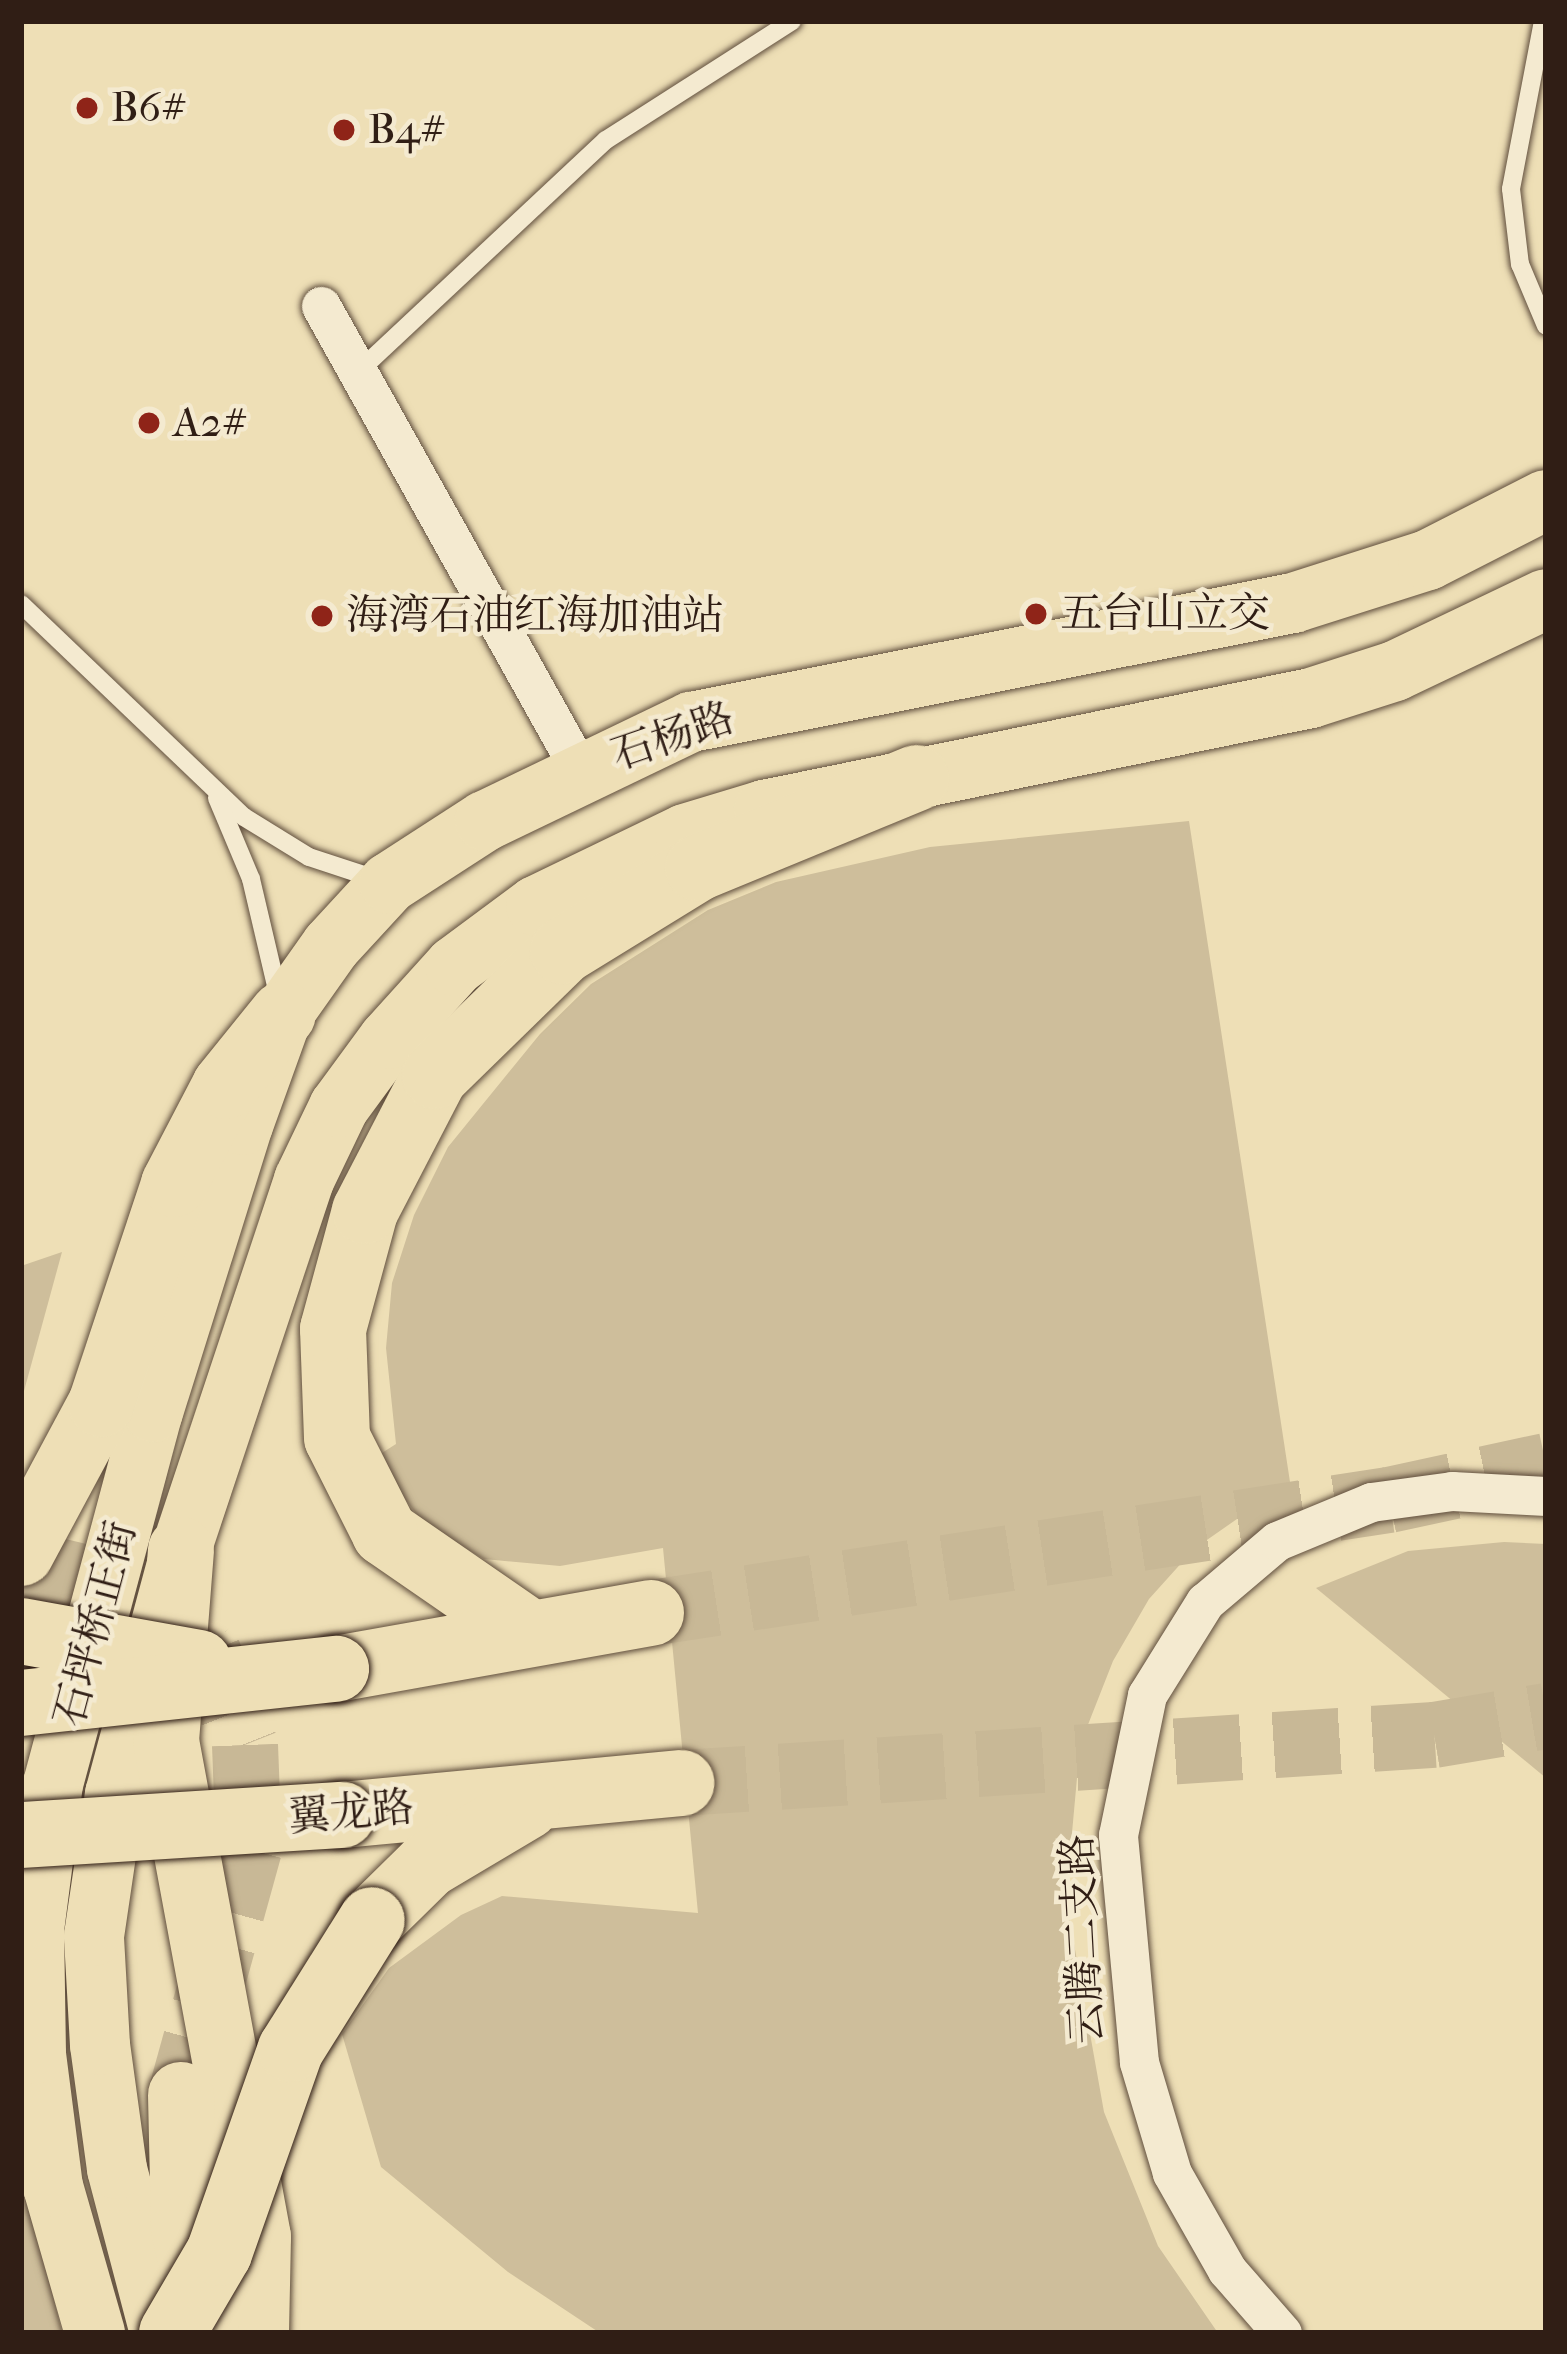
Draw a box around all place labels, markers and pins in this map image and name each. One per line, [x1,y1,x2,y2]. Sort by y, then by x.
place label: B6# [111,83,187,133]
marker: B6# [74,95,100,121]
place label: B4# [368,105,447,155]
marker: B4# [331,117,357,143]
place label: A2# [173,398,248,448]
marker: A2# [136,410,162,436]
place label: 五台山立交 [1060,589,1270,639]
place label: 海湾石油红海加油站 [346,591,724,641]
marker: 五台山立交 [1023,601,1049,627]
marker: 海湾石油红海加油站 [309,603,335,629]

